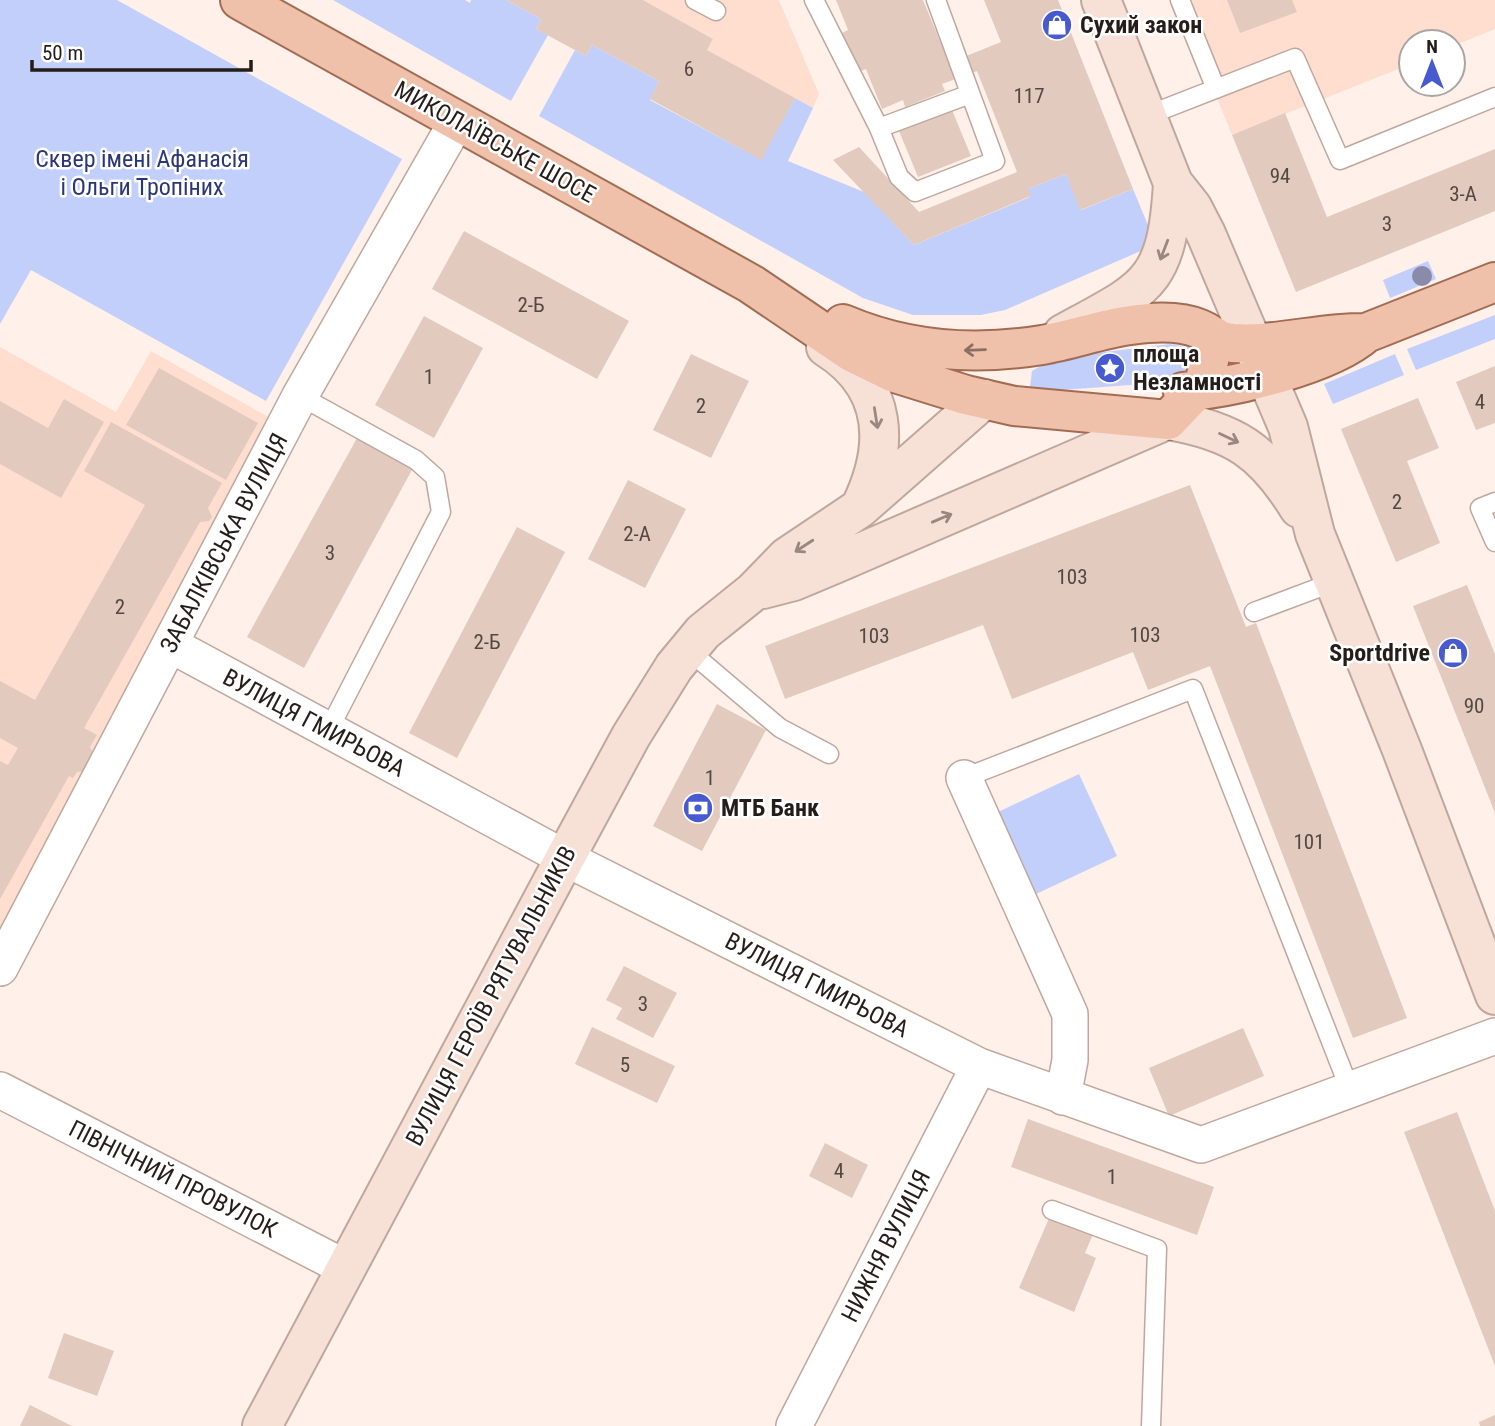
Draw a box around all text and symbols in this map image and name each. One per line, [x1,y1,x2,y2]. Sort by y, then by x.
shop icon: Сухий закон [1040,8,1074,42]
place label: Сухий закон [1080,11,1202,39]
scale bar [32,28,250,72]
north arrow [1397,28,1467,98]
text: N [1426,35,1438,58]
text: 50 m [42,41,83,65]
house number: 6 [684,57,694,81]
street label: МИКОЛАЇВСЬКЕ ШОСЕ [390,75,600,209]
house number: 117 [1013,84,1045,108]
park label: Сквер імені Афанасія і Ольги Тропіних [35,145,249,201]
house number: 94 [1270,164,1290,188]
house number: 3-А [1449,182,1477,206]
house number: 3 [1382,212,1392,236]
one-way arrow [1156,238,1169,260]
house number: 2-Б [517,293,545,317]
place label: площа Незламності [1133,340,1261,396]
one-way arrow [963,343,986,356]
place icon: площа Незламності [1093,351,1127,385]
house number: 1 [424,365,434,389]
house number: 4 [1475,390,1485,414]
house number: 2 [696,394,706,418]
one-way arrow [870,406,883,429]
street label: ЗАБАЛКІВСЬКА ВУЛИЦЯ [154,429,294,657]
one-way arrow [1218,432,1239,445]
house number: 2 [1392,490,1402,514]
one-way arrow [931,511,952,524]
house number: 2-А [623,522,651,546]
one-way arrow [795,539,814,554]
house number: 3 [325,541,335,565]
house number: 103 [1056,565,1088,589]
house number: 2 [115,595,125,619]
house number: 103 [1129,623,1161,647]
house number: 103 [858,624,890,648]
house number: 2-Б [473,630,501,654]
shop icon: Sportdrive [1436,636,1470,670]
place label: Sportdrive [1329,639,1430,667]
street label: ВУЛИЦЯ ГМИРЬОВА [218,663,410,783]
house number: 90 [1464,694,1484,718]
house number: 1 [705,766,715,790]
bank icon: МТБ Банк [681,791,715,825]
place label: МТБ Банк [721,794,819,822]
house number: 101 [1293,830,1325,854]
street label: ВУЛИЦЯ ГЕРОЇВ РЯТУВАЛЬНИКІВ [400,841,582,1151]
street label: ВУЛИЦЯ ГМИРЬОВА [721,927,914,1043]
house number: 3 [638,992,648,1016]
house number: 5 [620,1053,630,1077]
street label: ПІВНІЧНИЙ ПРОВУЛОК [64,1114,282,1244]
house number: 4 [834,1159,844,1183]
street label: НИЖНЯ ВУЛИЦЯ [836,1165,936,1327]
house number: 1 [1107,1165,1117,1189]

